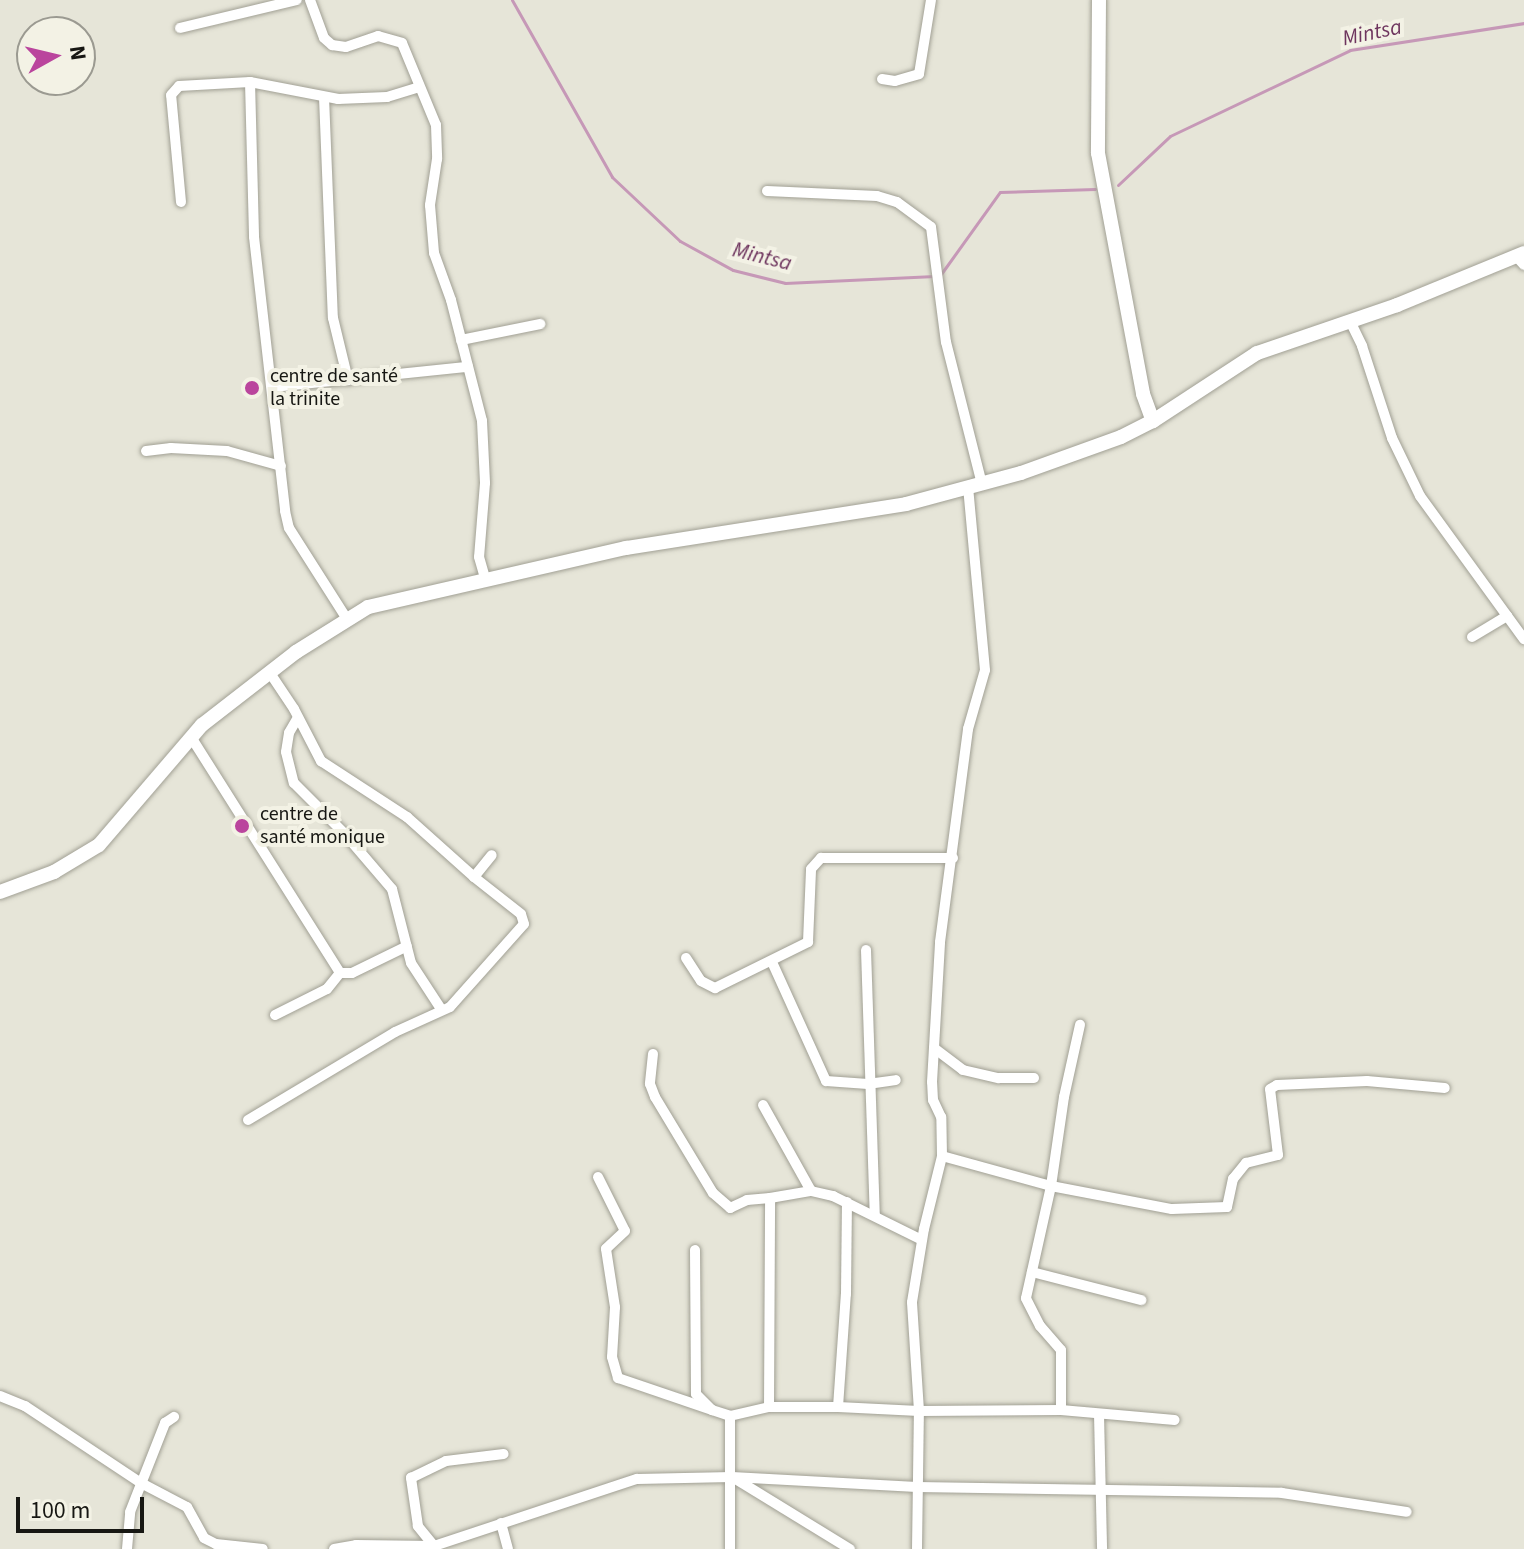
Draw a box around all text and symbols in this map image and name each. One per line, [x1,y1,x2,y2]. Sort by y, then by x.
water label: Mintsa [1340,14,1404,52]
north arrow [16,16,96,96]
text: N [61,43,95,62]
water label: Mintsa [730,237,794,277]
place label: centre de santé la trinite [270,364,398,411]
marker: centre de santé la trinite [241,377,263,399]
place label: centre de santé monique [260,802,385,849]
marker: centre de santé monique [231,815,253,837]
scale bar [20,1481,148,1531]
text: 100 m [30,1493,90,1528]

